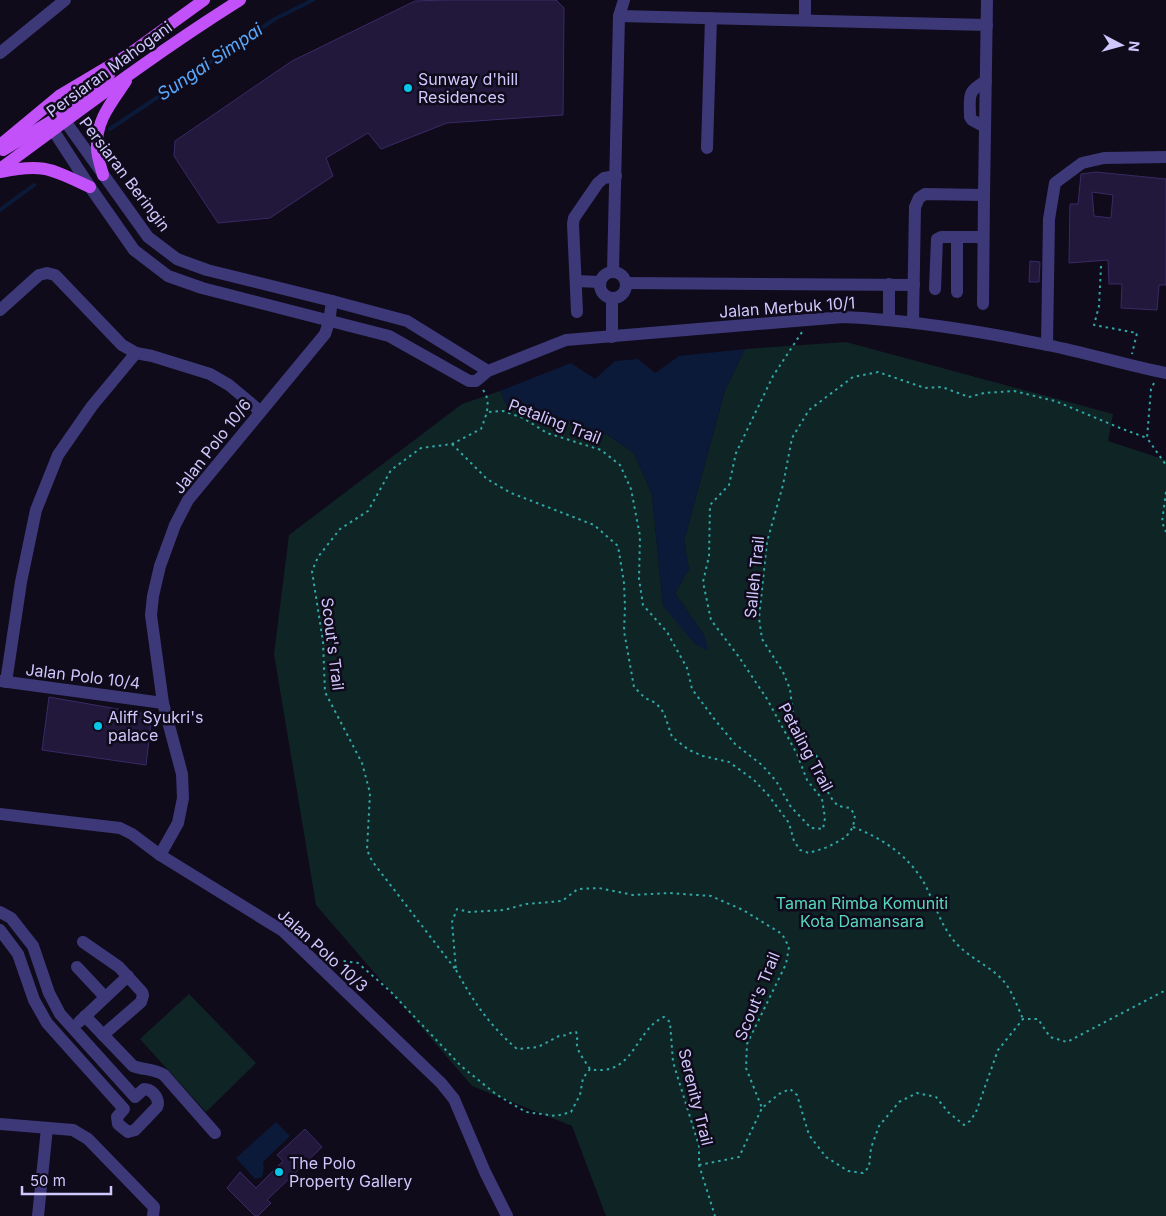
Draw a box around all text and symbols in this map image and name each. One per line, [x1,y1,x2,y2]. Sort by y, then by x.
street label: Persiaran Mahogani [42,17,176,121]
water label: Sungai Simpai [153,18,267,105]
north arrow [1096,20,1146,70]
text: N [1125,40,1143,53]
place label: Sunway d'hill Residences [418,69,518,107]
marker: Sunway d'hill Residences [402,82,414,94]
street label: Persiaran Beringin [75,113,175,235]
street label: Jalan Merbuk 10/1 [718,292,856,322]
street label: Petaling Trail [506,394,604,448]
street label: Jalan Polo 10/6 [169,395,255,497]
street label: Salleh Trail [740,535,768,619]
street label: Scout's Trail [317,596,349,692]
street label: Jalan Polo 10/4 [25,659,141,693]
street label: Petaling Trail [774,699,838,795]
place label: Aliff Syukri's palace [108,707,203,745]
marker: Aliff Syukri's palace [92,720,104,732]
park label: Taman Rimba Komuniti Kota Damansara [776,893,948,931]
street label: Jalan Polo 10/3 [274,904,372,996]
street label: Scout's Trail [730,949,784,1043]
street label: Serenity Trail [674,1046,718,1148]
place label: The Polo Property Gallery [289,1153,412,1191]
scale bar [22,1164,111,1196]
marker: The Polo Property Gallery [273,1166,285,1178]
text: 50 m [30,1171,66,1190]

